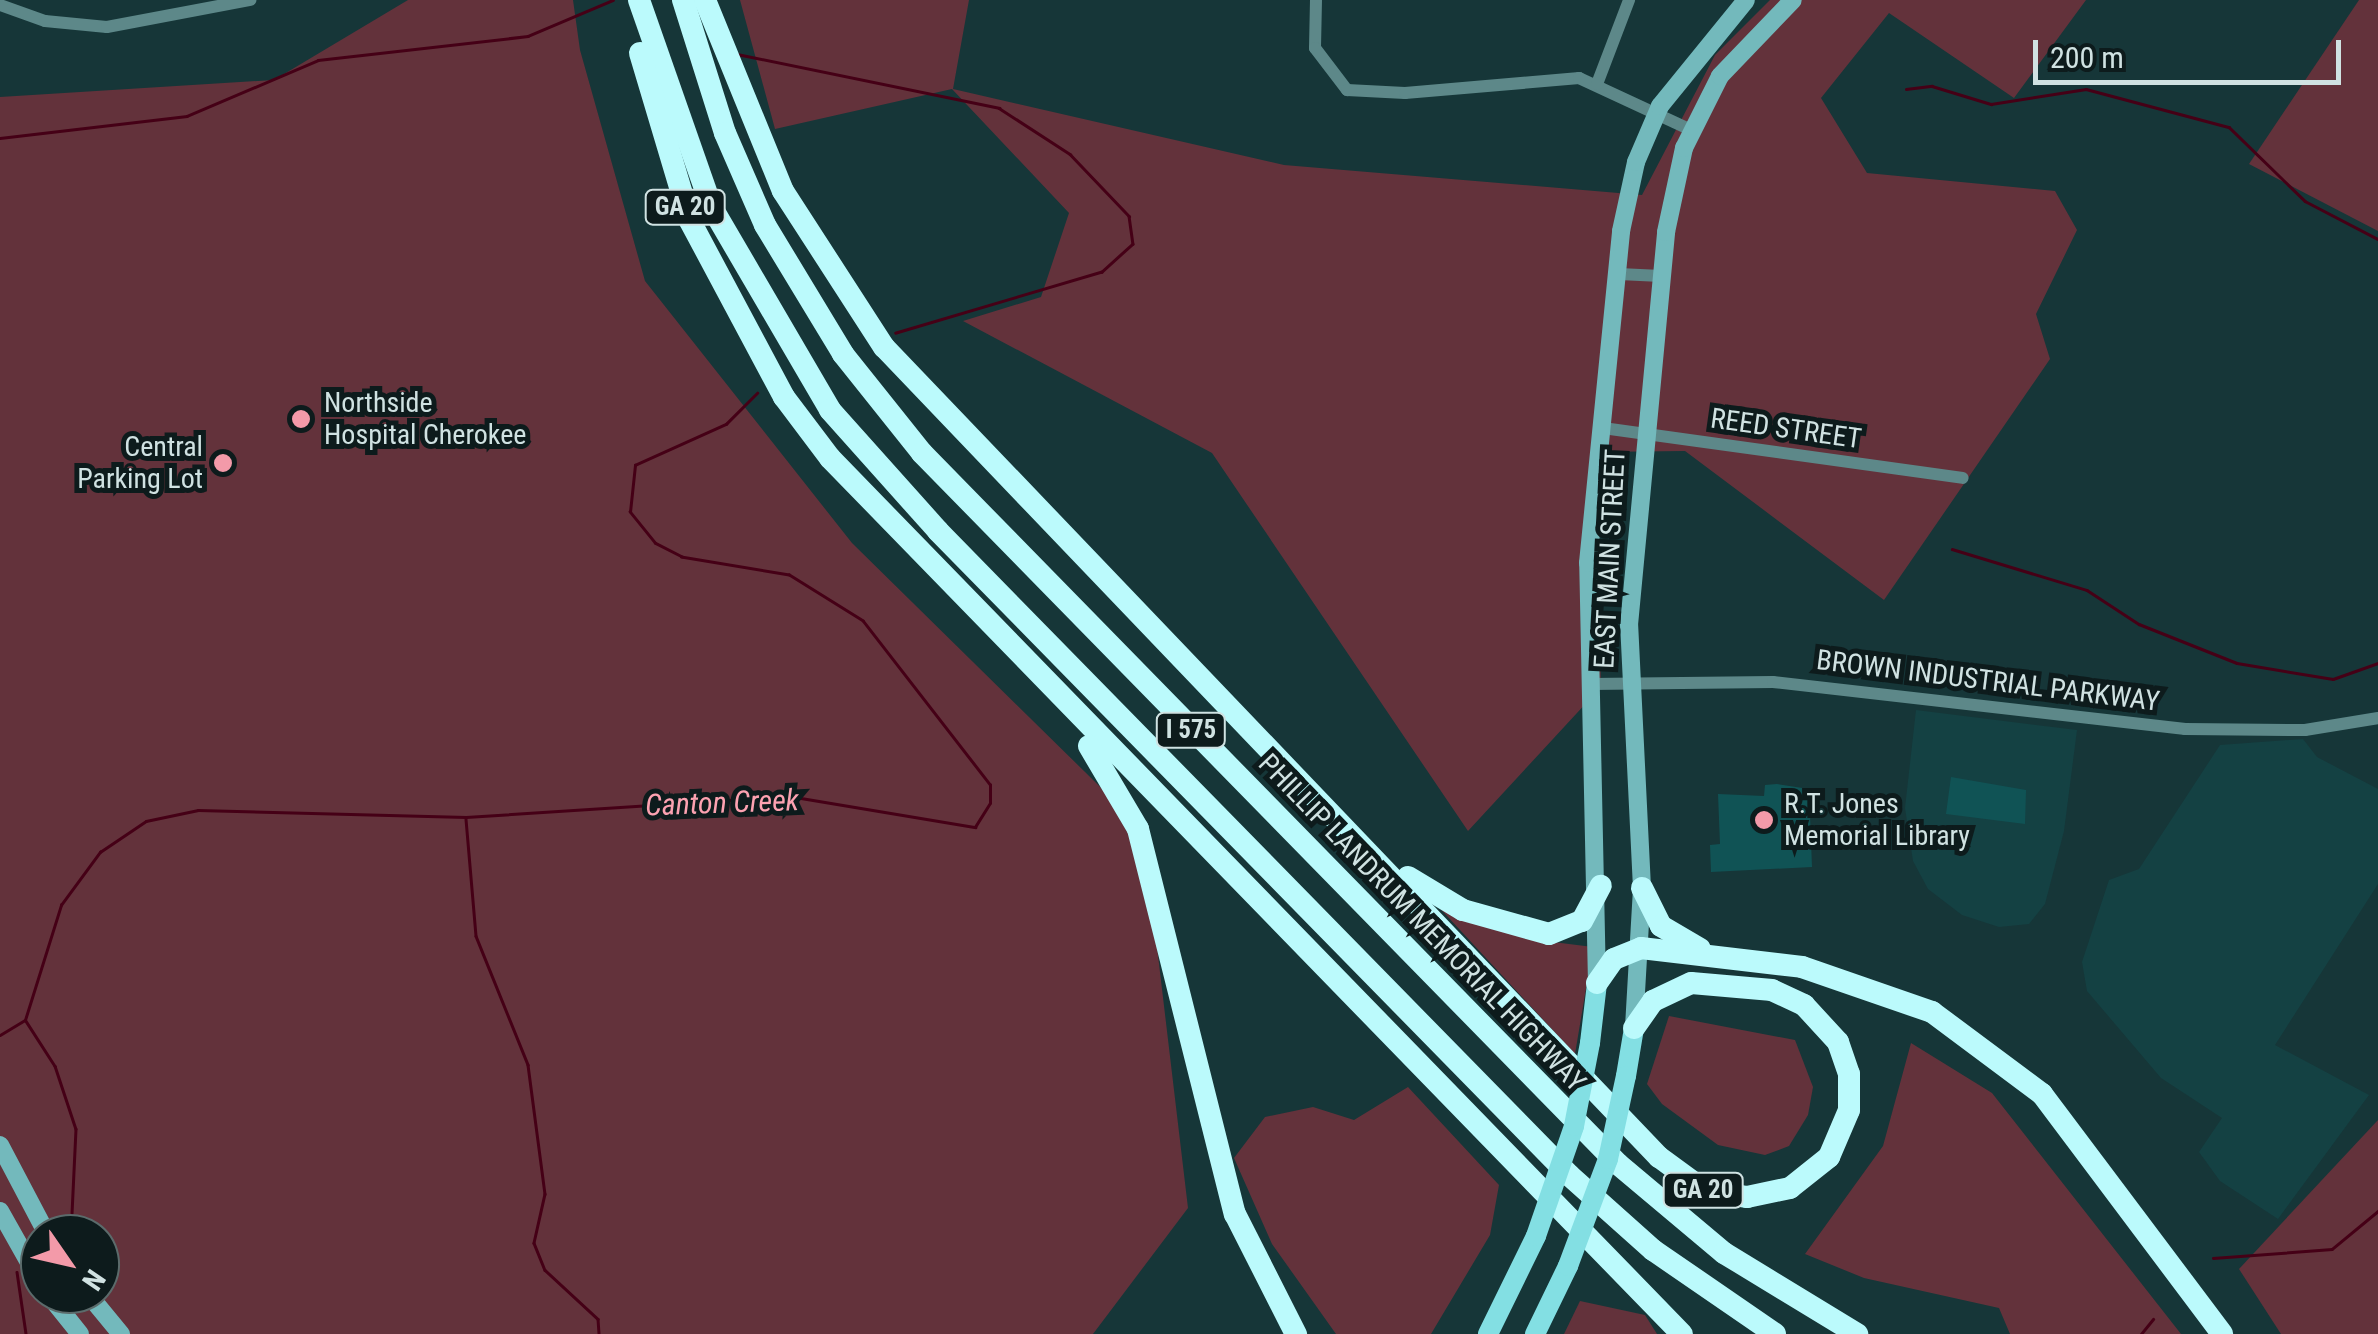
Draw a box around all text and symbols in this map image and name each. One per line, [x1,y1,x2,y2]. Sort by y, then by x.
scale bar [2038,20,2346,82]
text: 200 m [2050,40,2124,75]
road number: GA 20 [642,187,728,227]
place label: Northside Hospital Cherokee [324,386,526,452]
street label: REED STREET [1709,402,1863,456]
marker: Northside Hospital Cherokee [288,406,314,432]
place label: Central Parking Lot [77,430,203,496]
street label: EAST MAIN STREET [1587,448,1633,670]
marker: Central Parking Lot [212,452,234,474]
street label: BROWN INDUSTRIAL PARKWAY [1815,643,2161,719]
road number: I 575 [1154,710,1228,750]
street label: PHILLIP LANDRUM MEMORIAL HIGHWAY [1251,747,1593,1099]
water label: Canton Creek [644,782,800,824]
place label: R.T. Jones Memorial Library [1784,787,1970,853]
marker: R.T. Jones Memorial Library [1753,809,1775,831]
road number: GA 20 [1660,1170,1746,1210]
north arrow [20,1214,120,1314]
text: N [75,1264,112,1296]

